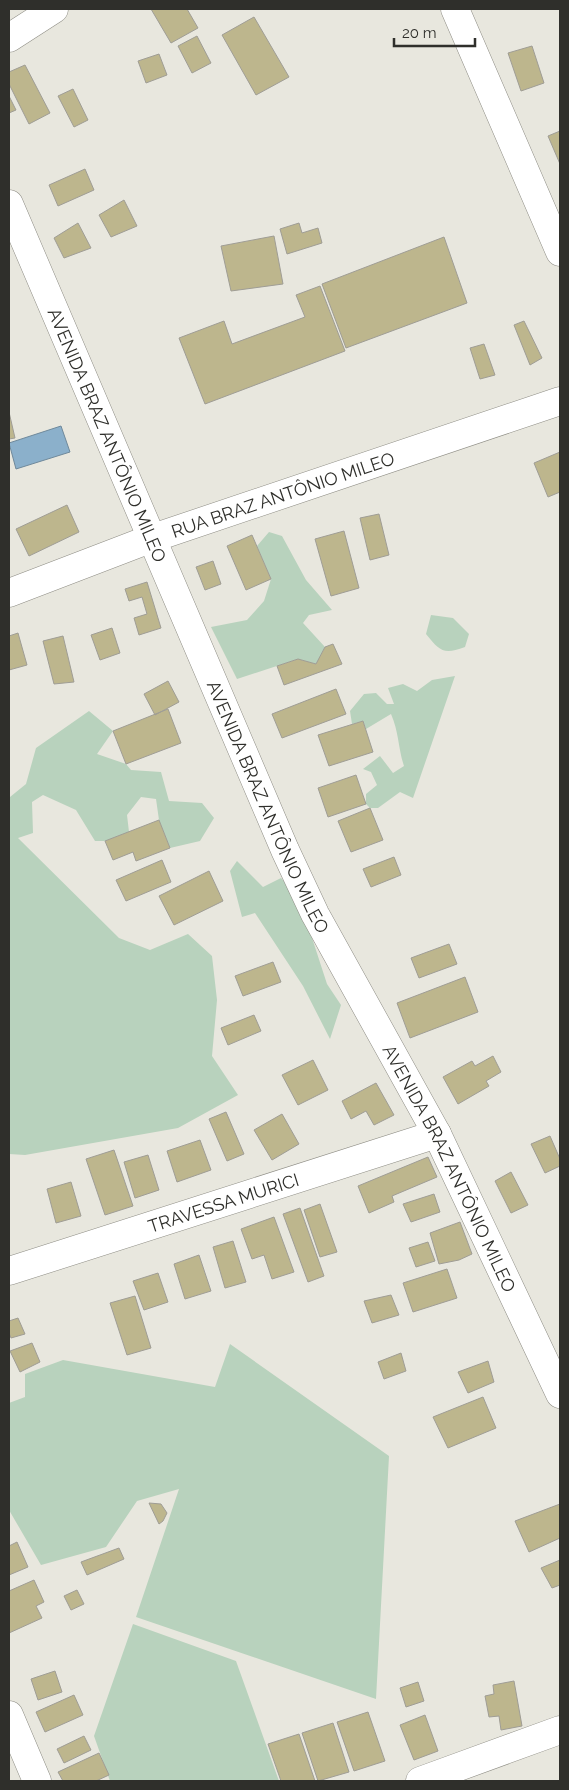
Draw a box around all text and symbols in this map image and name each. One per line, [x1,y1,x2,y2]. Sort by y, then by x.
scale bar [394,15,475,47]
text: 20 m [402,24,437,42]
street label: AVENIDA BRAZ ANTÔNIO MILEO [44,305,171,565]
street label: RUA BRAZ ANTÔNIO MILEO [168,447,397,542]
street label: AVENIDA BRAZ ANTÔNIO MILEO [203,677,334,937]
street label: AVENIDA BRAZ ANTÔNIO MILEO [379,1041,521,1295]
street label: TRAVESSA MURICI [145,1168,301,1236]

